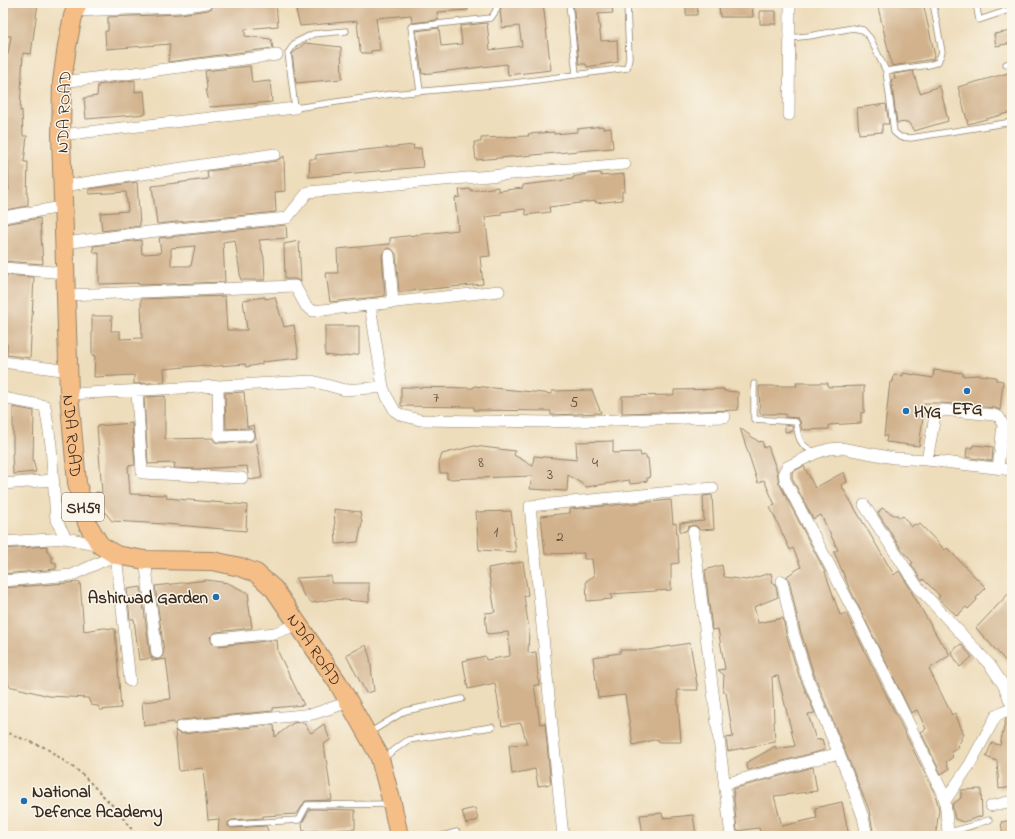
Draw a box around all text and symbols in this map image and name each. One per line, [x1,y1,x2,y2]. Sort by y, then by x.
street label: NDA ROAD [51,70,78,154]
marker: EFG [962,386,972,396]
house number: 7 [433,387,439,409]
house number: 5 [570,392,579,414]
street label: NDA ROAD [55,394,87,478]
place label: EFG [952,397,983,422]
place label: HYG [914,400,941,425]
marker: HYG [901,406,911,416]
house number: 8 [478,452,484,474]
house number: 4 [592,452,598,474]
house number: 3 [547,464,553,486]
road number: SH59 [62,493,104,521]
house number: 1 [494,521,499,543]
house number: 2 [556,526,564,548]
place label: Ashirwad Garden [88,586,209,611]
marker: Ashirwad Garden [211,592,221,602]
street label: NDA ROAD [280,609,347,691]
place label: National Defence Academy [31,780,163,827]
marker: National Defence Academy [19,796,29,806]

